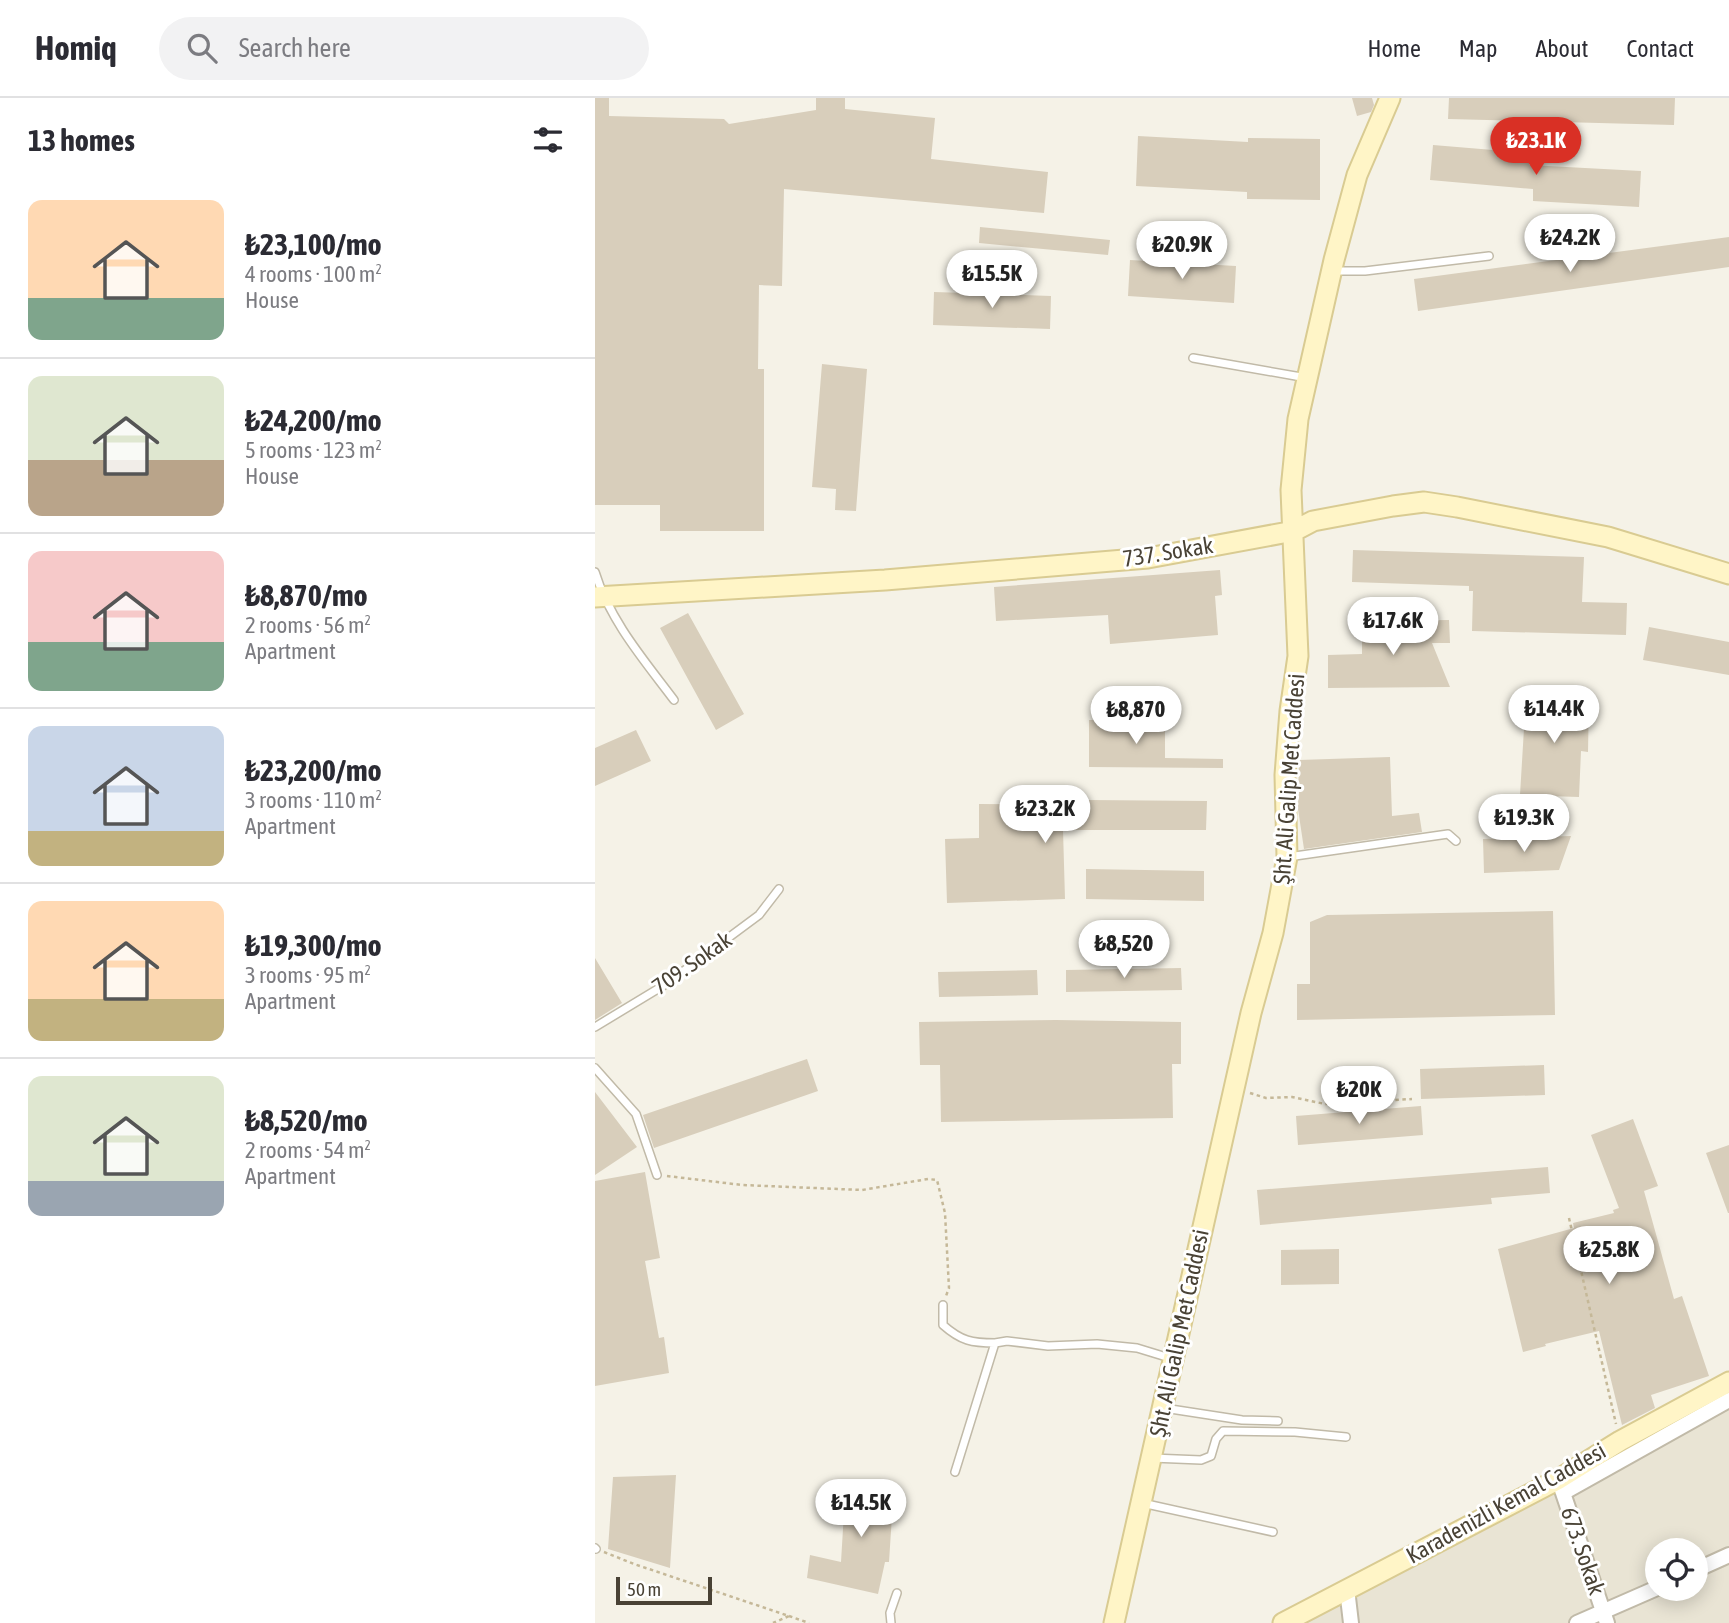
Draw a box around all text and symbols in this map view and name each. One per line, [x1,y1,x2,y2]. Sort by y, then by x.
search box [159,17,649,80]
text: Homiq [35,29,117,67]
icon: search [183,29,221,67]
text: Search here [239,33,351,63]
text: Home [1367,35,1421,62]
text: Map [1459,35,1497,62]
text: About [1535,35,1588,62]
text: Contact [1626,35,1694,62]
pin: ₺23.1K [1479,118,1593,177]
icon: filters [529,121,567,159]
text: 13 homes [28,123,135,157]
text: ₺23.1K [1506,127,1566,153]
pin: ₺24.2K [1513,214,1627,274]
pin: ₺20.9K [1125,222,1239,281]
text: ₺24.2K [1540,224,1600,250]
text: ₺23,100/mo [245,227,382,261]
icon: home [84,228,168,312]
text: ₺20.9K [1152,231,1212,257]
pin: ₺15.5K [935,250,1049,310]
text: ₺15.5K [962,260,1022,286]
text: 4 rooms · 100 m² [245,261,382,287]
text: House [245,287,299,313]
text: ₺24,200/mo [245,403,382,437]
icon: home [84,404,168,488]
text: 5 rooms · 123 m² [245,437,382,463]
text: House [245,463,299,489]
street label: 737. Sokak [1121,532,1215,572]
text: ₺8,870/mo [245,578,368,612]
icon: home [84,579,168,663]
pin: ₺17.6K [1336,598,1450,657]
text: ₺17.6K [1363,607,1423,633]
text: 2 rooms · 56 m² [245,612,371,638]
text: Apartment [245,638,336,664]
street label: Şht. Ali Galip Met Caddesi [1269,673,1309,885]
pin: ₺8,870 [1079,686,1193,746]
pin: ₺14.4K [1497,686,1611,745]
text: ₺14.4K [1524,695,1584,721]
text: ₺8,870 [1107,696,1165,722]
text: ₺23,200/mo [245,753,382,787]
icon: home [84,754,168,838]
pin: ₺23.2K [988,786,1102,845]
text: 3 rooms · 110 m² [245,787,382,813]
pin: ₺19.3K [1467,794,1581,854]
text: ₺23.2K [1015,795,1075,821]
text: ₺19.3K [1494,804,1554,830]
text: Apartment [245,813,336,839]
pin: ₺8,520 [1067,920,1181,980]
street label: 709. Sokak [647,926,737,1000]
text: ₺19,300/mo [245,928,382,962]
icon: home [84,929,168,1013]
text: ₺8,520 [1095,930,1153,956]
text: 3 rooms · 95 m² [245,962,371,988]
text: Apartment [245,988,336,1014]
pin: ₺20K [1318,1066,1400,1126]
text: ₺20K [1337,1076,1381,1102]
text: ₺8,520/mo [245,1103,368,1137]
icon: home [84,1104,168,1188]
text: 2 rooms · 54 m² [245,1137,371,1163]
text: Apartment [245,1163,336,1189]
pin: ₺25.8K [1552,1226,1666,1286]
street label: Şht. Ali Galip Met Caddesi [1144,1227,1214,1439]
text: ₺25.8K [1579,1236,1639,1262]
street label: Karadenizli Kemal Caddesi [1402,1437,1610,1569]
pin: ₺14.5K [804,1480,918,1539]
text: ₺14.5K [831,1489,891,1515]
street label: 673. Sokak [1556,1504,1610,1598]
map controls [1645,1538,1708,1601]
button: locate [1645,1538,1708,1601]
scale bar [616,1574,712,1606]
text: 50 m [627,1578,661,1600]

